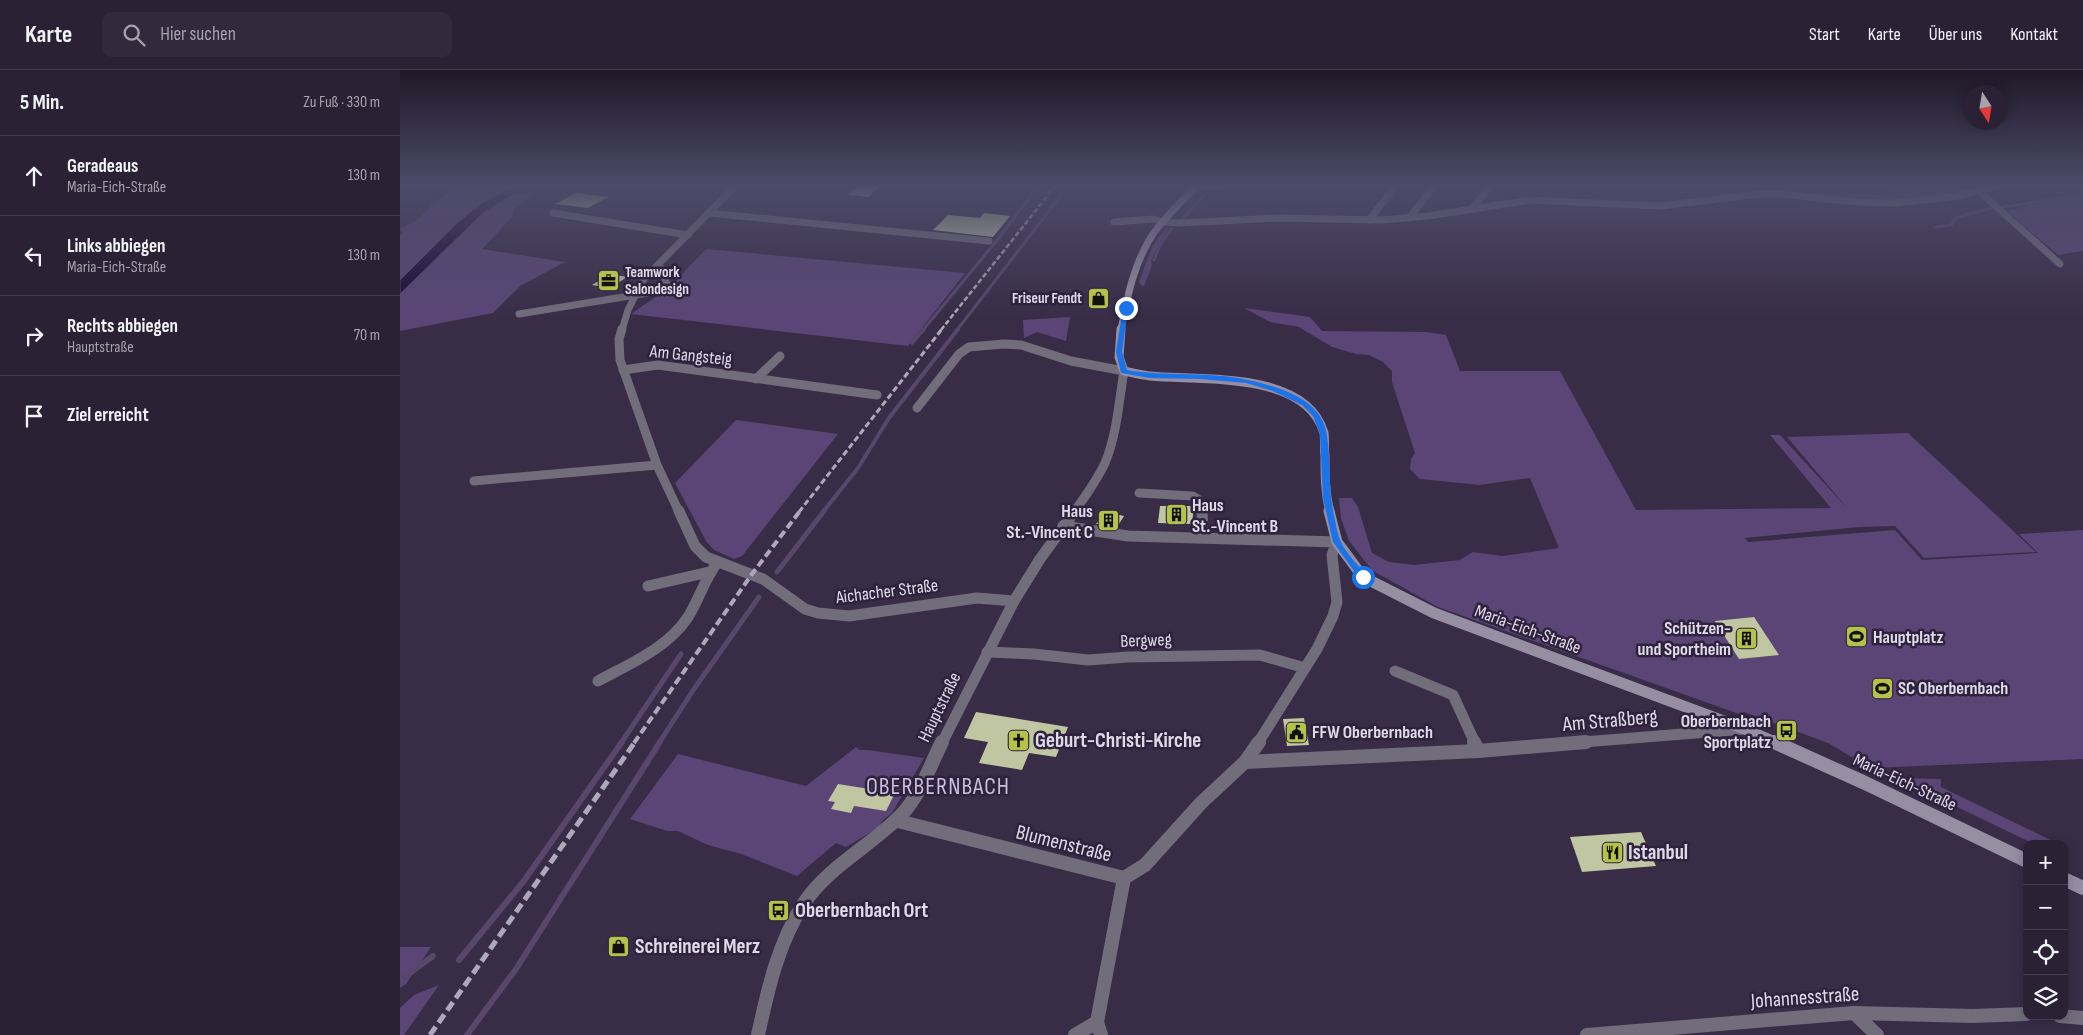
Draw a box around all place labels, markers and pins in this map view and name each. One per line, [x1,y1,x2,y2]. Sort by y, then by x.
place label: Teamwork Salondesign [625,263,689,299]
office icon: Teamwork Salondesign [597,269,621,293]
shop icon: Friseur Fendt [1086,286,1110,310]
place label: Friseur Fendt [1012,289,1082,308]
place label: Haus St.-Vincent B [1192,495,1278,537]
place label: Haus St.-Vincent C [1006,501,1093,543]
building icon: Haus St.-Vincent B [1164,503,1188,527]
building icon: Haus St.-Vincent C [1097,509,1121,533]
place label: Schützen- und Sportheim [1638,618,1731,660]
sports icon: Hauptplatz [1845,625,1869,649]
building icon: Schützen- und Sportheim [1735,626,1759,650]
place label: Hauptplatz [1873,627,1943,648]
sports icon: SC Oberbernbach [1870,676,1894,700]
place label: SC Oberbernbach [1898,678,2008,699]
place label: Oberbernbach Sportplatz [1681,711,1771,753]
bus stop icon: Oberbernbach Sportplatz [1775,719,1799,743]
public building icon: FFW Oberbernbach [1284,720,1308,744]
place label: FFW Oberbernbach [1312,722,1433,743]
church icon: Geburt-Christi-Kirche [1007,728,1031,752]
place label: Geburt-Christi-Kirche [1035,728,1201,753]
restaurant icon: Istanbul [1600,840,1624,864]
place label: Istanbul [1628,840,1688,865]
bus stop icon: Oberbernbach Ort [767,898,791,922]
place label: Oberbernbach Ort [795,898,928,923]
shop icon: Schreinerei Merz [607,934,631,958]
place label: Schreinerei Merz [635,934,760,959]

